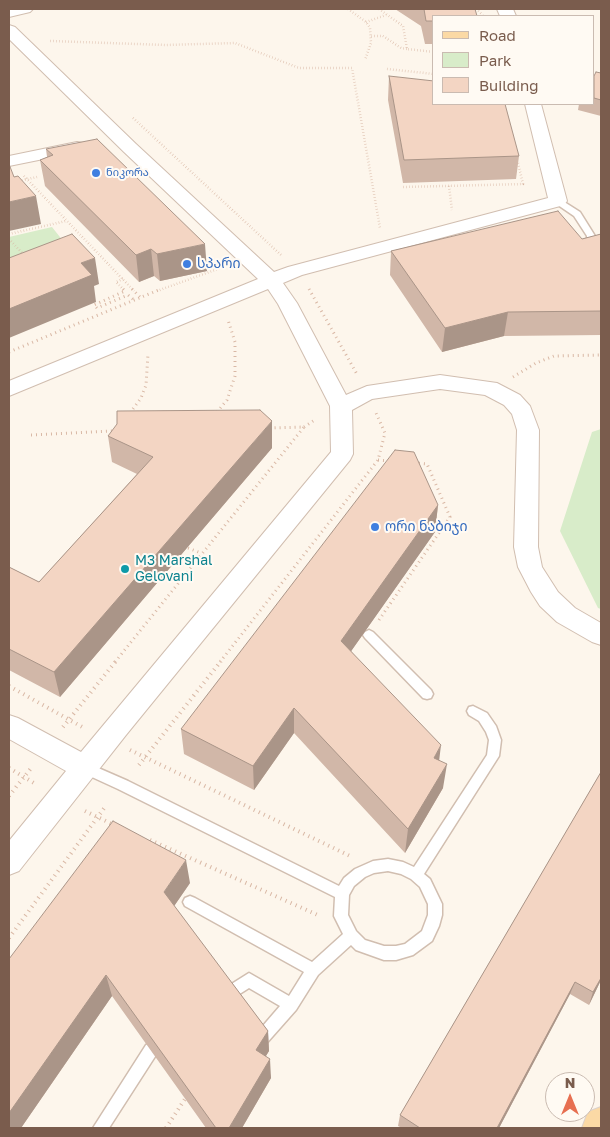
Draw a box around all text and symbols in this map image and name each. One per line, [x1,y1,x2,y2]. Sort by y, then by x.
legend [432,15,595,105]
text: Road [479,26,516,44]
text: Park [479,51,511,69]
text: Building [479,76,539,94]
place label: ნიკორა [106,166,149,180]
marker: ნიკორა [90,167,102,179]
place label: სპარი [197,256,240,272]
marker: სპარი [181,258,193,270]
place label: ორი ნაბიჯი [385,519,468,535]
marker: ორი ნაბიჯი [369,521,381,533]
place label: M3 Marshal Gelovani [135,553,213,586]
marker: M3 Marshal Gelovani [119,563,131,575]
north arrow [545,1072,595,1122]
text: N [565,1074,575,1091]

